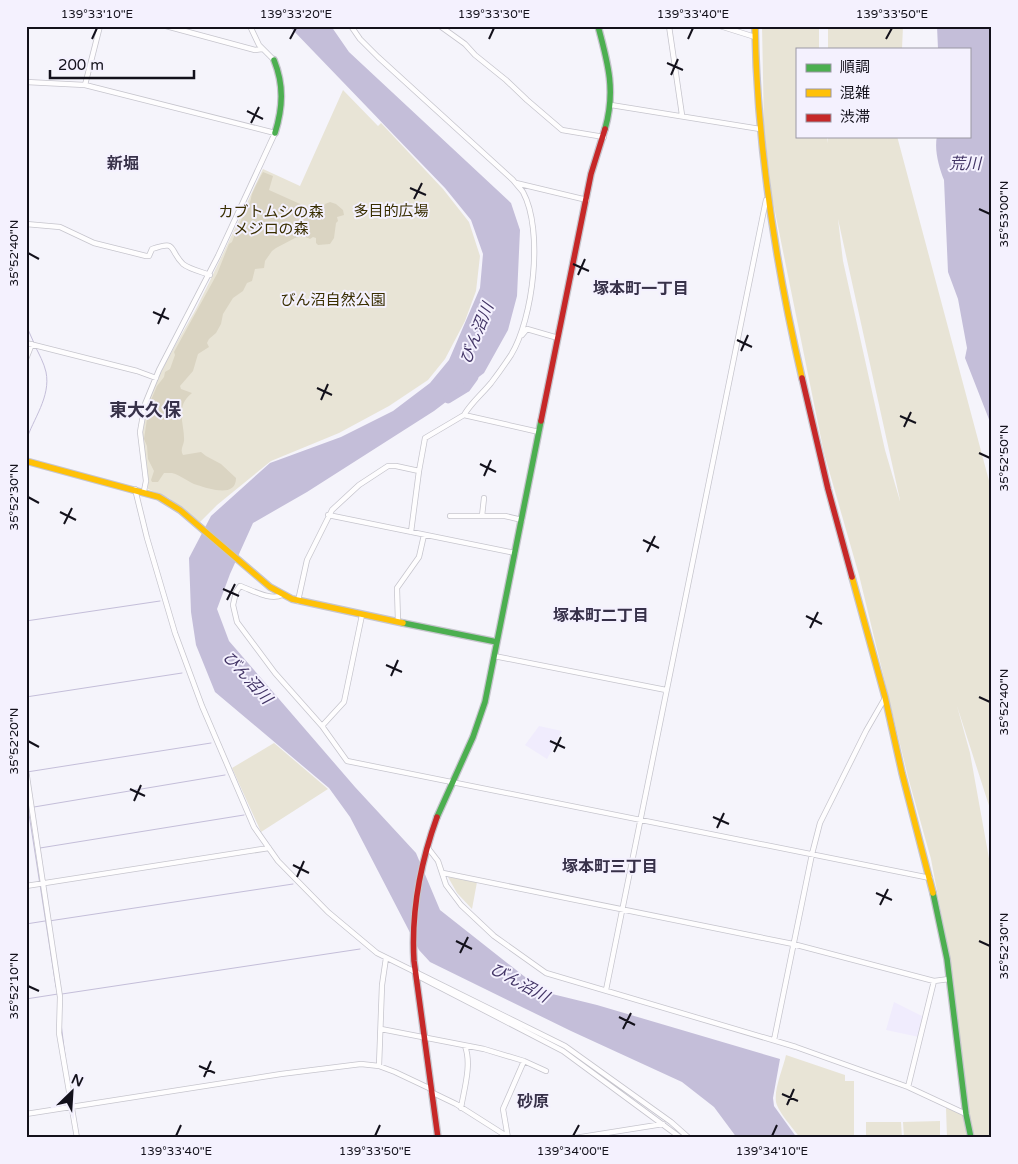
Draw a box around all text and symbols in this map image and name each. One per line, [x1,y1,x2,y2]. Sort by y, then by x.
text: 139°33'10"E [61,7,134,21]
text: 139°33'20"E [260,7,333,21]
text: 139°33'30"E [458,7,531,21]
text: 139°33'40"E [657,7,730,21]
text: 139°33'50"E [856,7,929,21]
scale bar [50,48,194,80]
legend [796,48,970,138]
text: 200 m [58,56,104,74]
text: 順調 [840,58,870,76]
text: 混雑 [840,84,870,102]
text: 渋滞 [840,108,870,126]
district label: 新堀 [107,154,139,174]
water label: 荒川 [949,154,983,174]
text: 35°53'00"N [997,181,1011,247]
park label: 多目的広場 [353,202,429,220]
park label: カブトムシの森 メジロの森 [218,203,324,238]
text: 35°52'40"N [7,220,21,286]
district label: 塚本町一丁目 [593,279,689,299]
park label: びん沼自然公園 [280,291,386,309]
water label: びん沼川 [456,298,499,367]
district label: 東大久保 [109,399,182,421]
text: 35°52'50"N [997,425,1011,491]
text: 35°52'30"N [7,464,21,530]
district label: 塚本町二丁目 [553,606,649,626]
water label: びん沼川 [218,647,277,710]
text: 35°52'40"N [997,669,1011,735]
text: 35°52'20"N [7,708,21,774]
district label: 塚本町三丁目 [562,857,658,877]
text: 35°52'30"N [997,913,1011,979]
text: 35°52'10"N [7,953,21,1019]
water label: びん沼川 [487,959,554,1008]
north arrow [48,1066,98,1116]
text: N [69,1071,86,1091]
district label: 砂原 [517,1092,549,1112]
text: 139°33'40"E [140,1144,213,1158]
text: 139°33'50"E [339,1144,412,1158]
text: 139°34'00"E [537,1144,610,1158]
text: 139°34'10"E [736,1144,809,1158]

